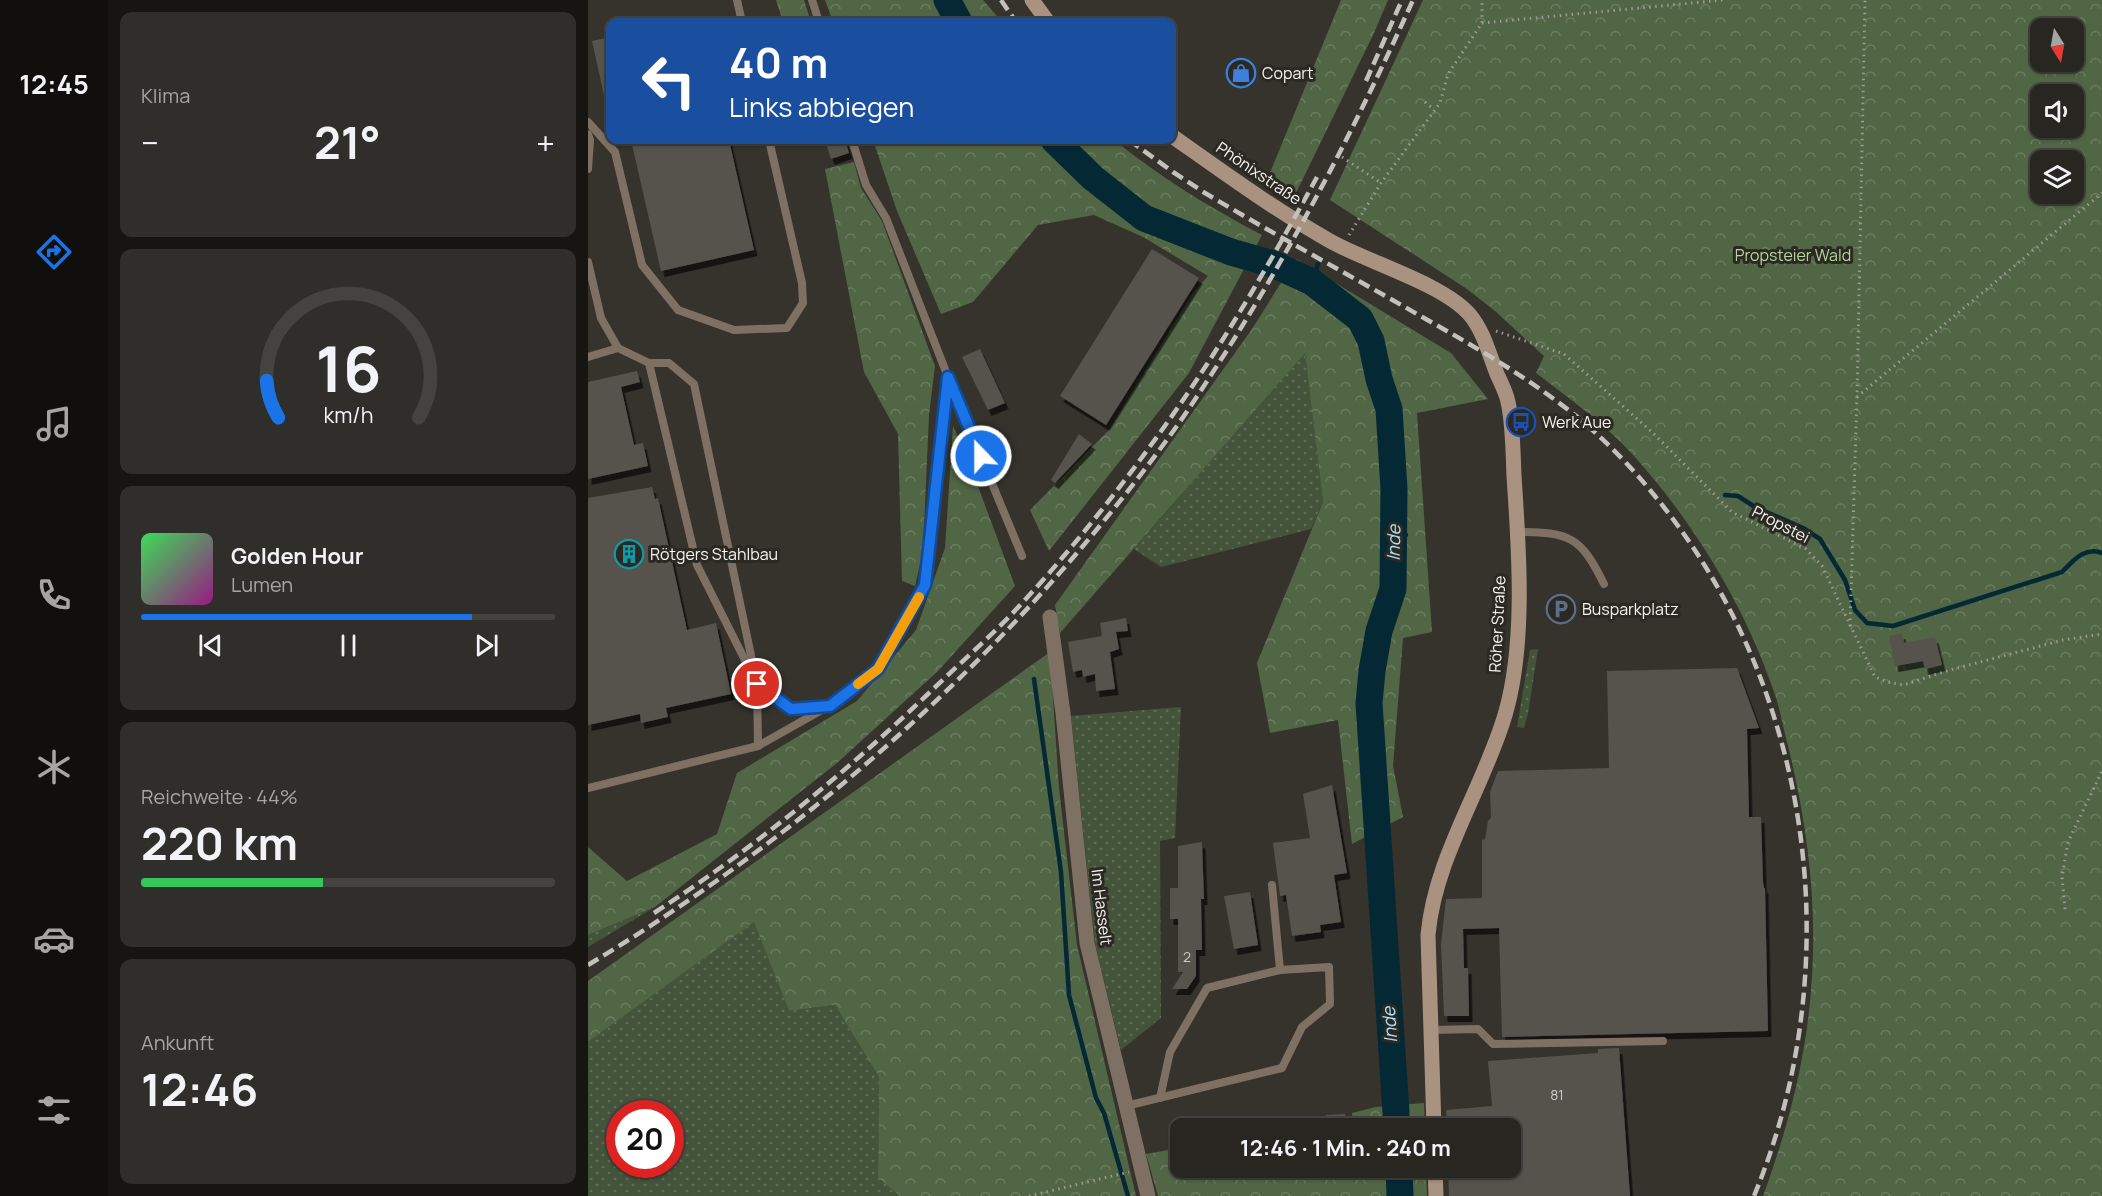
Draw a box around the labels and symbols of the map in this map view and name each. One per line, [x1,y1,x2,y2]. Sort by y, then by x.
north arrow [2030,18,2084,72]
shop icon: Copart [1225,57,1257,89]
place label: Copart [1262,62,1313,84]
street label: Phönixstraße [1212,136,1306,210]
park label: Propsteier Wald [1735,244,1851,266]
bus stop icon: Werk Aue [1505,406,1537,438]
place label: Werk Aue [1542,411,1611,433]
position arrow [949,424,1013,488]
street label: Propstei [1749,500,1813,548]
water label: Inde [1381,523,1405,561]
building icon: Rötgers Stahlbau [613,538,645,570]
place label: Rötgers Stahlbau [650,543,778,565]
street label: Röher Straße [1483,575,1511,673]
parking icon: Busparkplatz [1545,593,1577,625]
place label: Busparkplatz [1582,598,1679,620]
pin [731,658,782,709]
street label: Im Hasselt [1086,868,1118,946]
house number: 2 [1183,947,1191,966]
water label: Inde [1376,1005,1402,1044]
house number: 81 [1550,1085,1564,1104]
speed limit sign: 20 [606,1100,684,1178]

